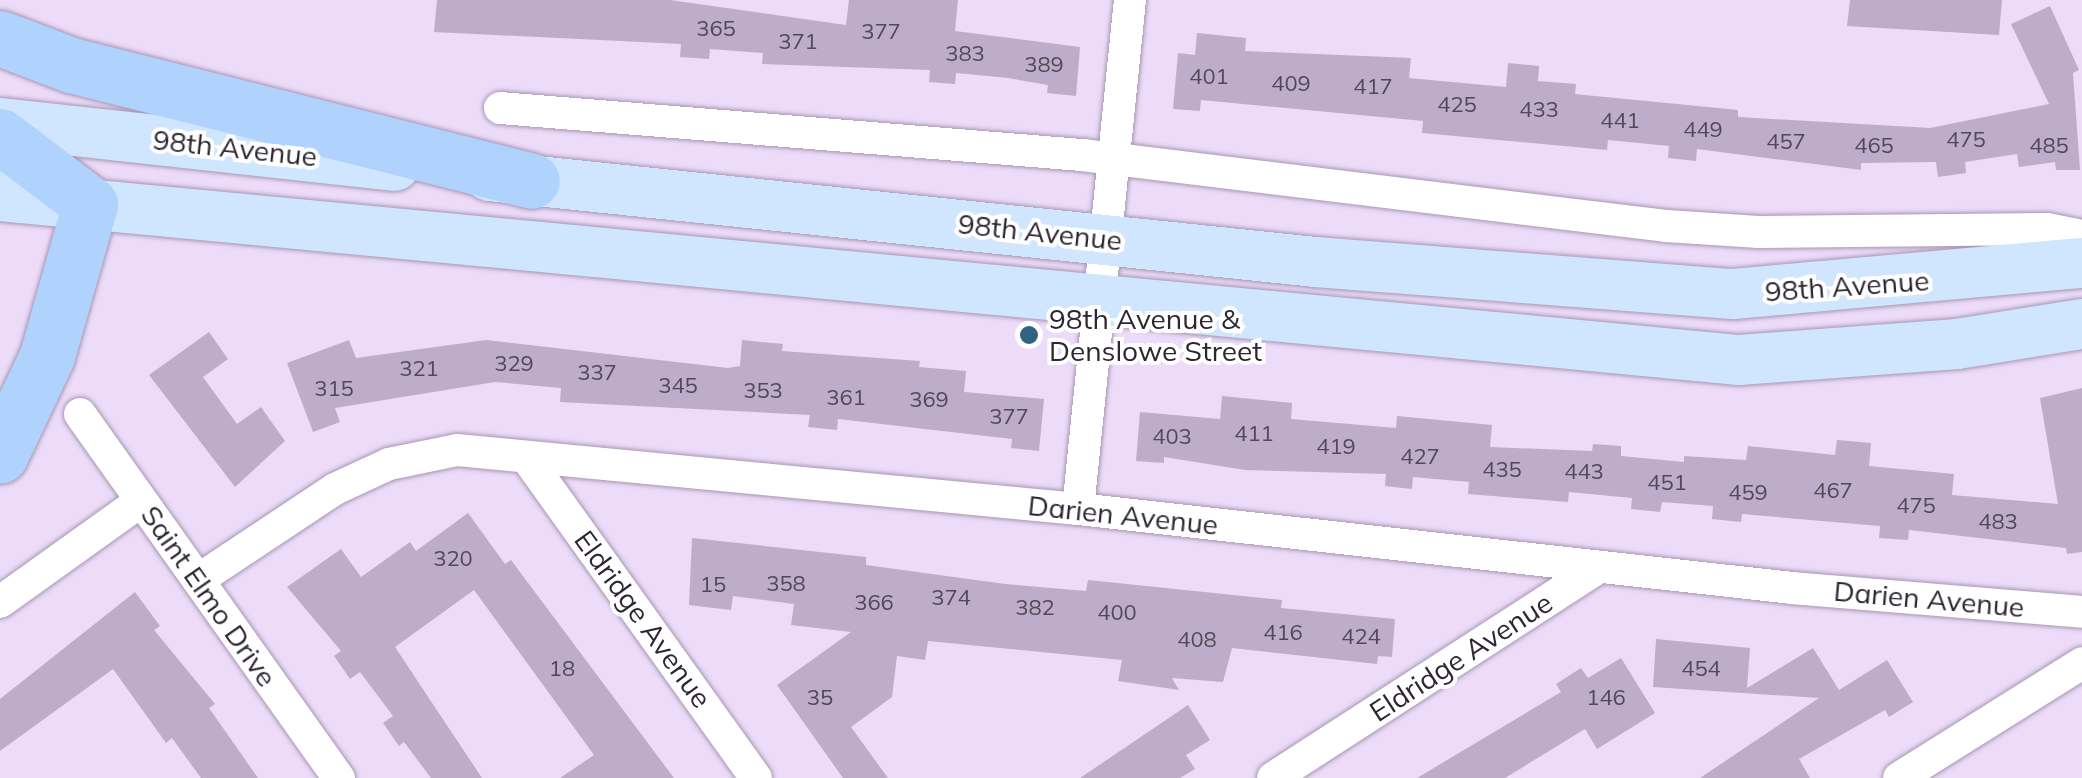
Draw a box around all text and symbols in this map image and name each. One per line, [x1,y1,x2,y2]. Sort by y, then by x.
house number: 365 [696,16,736,42]
house number: 377 [861,19,901,45]
house number: 371 [778,29,818,55]
house number: 383 [945,41,985,67]
house number: 389 [1024,52,1064,78]
house number: 401 [1189,64,1229,90]
house number: 409 [1271,71,1311,97]
house number: 417 [1353,74,1393,100]
house number: 425 [1437,92,1477,118]
house number: 433 [1519,97,1559,123]
house number: 441 [1600,108,1640,134]
house number: 449 [1683,117,1723,143]
street label: 98th Avenue [151,123,319,173]
house number: 475 [1946,127,1986,153]
house number: 457 [1766,129,1806,155]
house number: 465 [1854,133,1894,159]
house number: 485 [2029,133,2069,159]
street label: 98th Avenue [956,207,1124,257]
street label: 98th Avenue [1764,263,1930,309]
place label: 98th Avenue & Denslowe Street [1049,302,1262,368]
marker: 98th Avenue & Denslowe Street [1018,324,1040,346]
house number: 329 [494,351,534,377]
house number: 321 [399,356,439,382]
house number: 337 [577,360,617,386]
house number: 345 [658,373,698,399]
house number: 315 [314,376,354,402]
house number: 353 [743,378,783,404]
house number: 361 [826,385,866,411]
house number: 369 [909,387,949,413]
house number: 377 [989,404,1029,430]
house number: 411 [1234,421,1274,447]
house number: 403 [1152,424,1192,450]
house number: 419 [1316,434,1356,460]
house number: 427 [1400,444,1440,470]
house number: 435 [1482,457,1522,483]
house number: 443 [1564,459,1604,485]
house number: 451 [1647,470,1687,496]
house number: 467 [1813,478,1853,504]
house number: 459 [1728,480,1768,506]
street label: Darien Avenue [1026,488,1220,542]
house number: 475 [1896,493,1936,519]
street label: Saint Elmo Drive [134,499,284,693]
house number: 483 [1978,509,2018,535]
street label: Eldridge Avenue [568,524,718,714]
house number: 320 [433,546,473,572]
house number: 358 [766,571,806,597]
house number: 15 [700,572,726,598]
street label: Darien Avenue [1832,574,2026,624]
house number: 374 [931,585,971,611]
street label: Eldridge Avenue [1364,586,1558,728]
house number: 366 [854,590,894,616]
house number: 382 [1015,595,1055,621]
house number: 400 [1097,600,1137,626]
house number: 416 [1263,620,1303,646]
house number: 424 [1341,624,1381,650]
house number: 408 [1177,627,1217,653]
house number: 18 [549,656,575,682]
house number: 454 [1681,656,1721,682]
house number: 35 [807,685,833,711]
house number: 146 [1586,685,1626,711]

